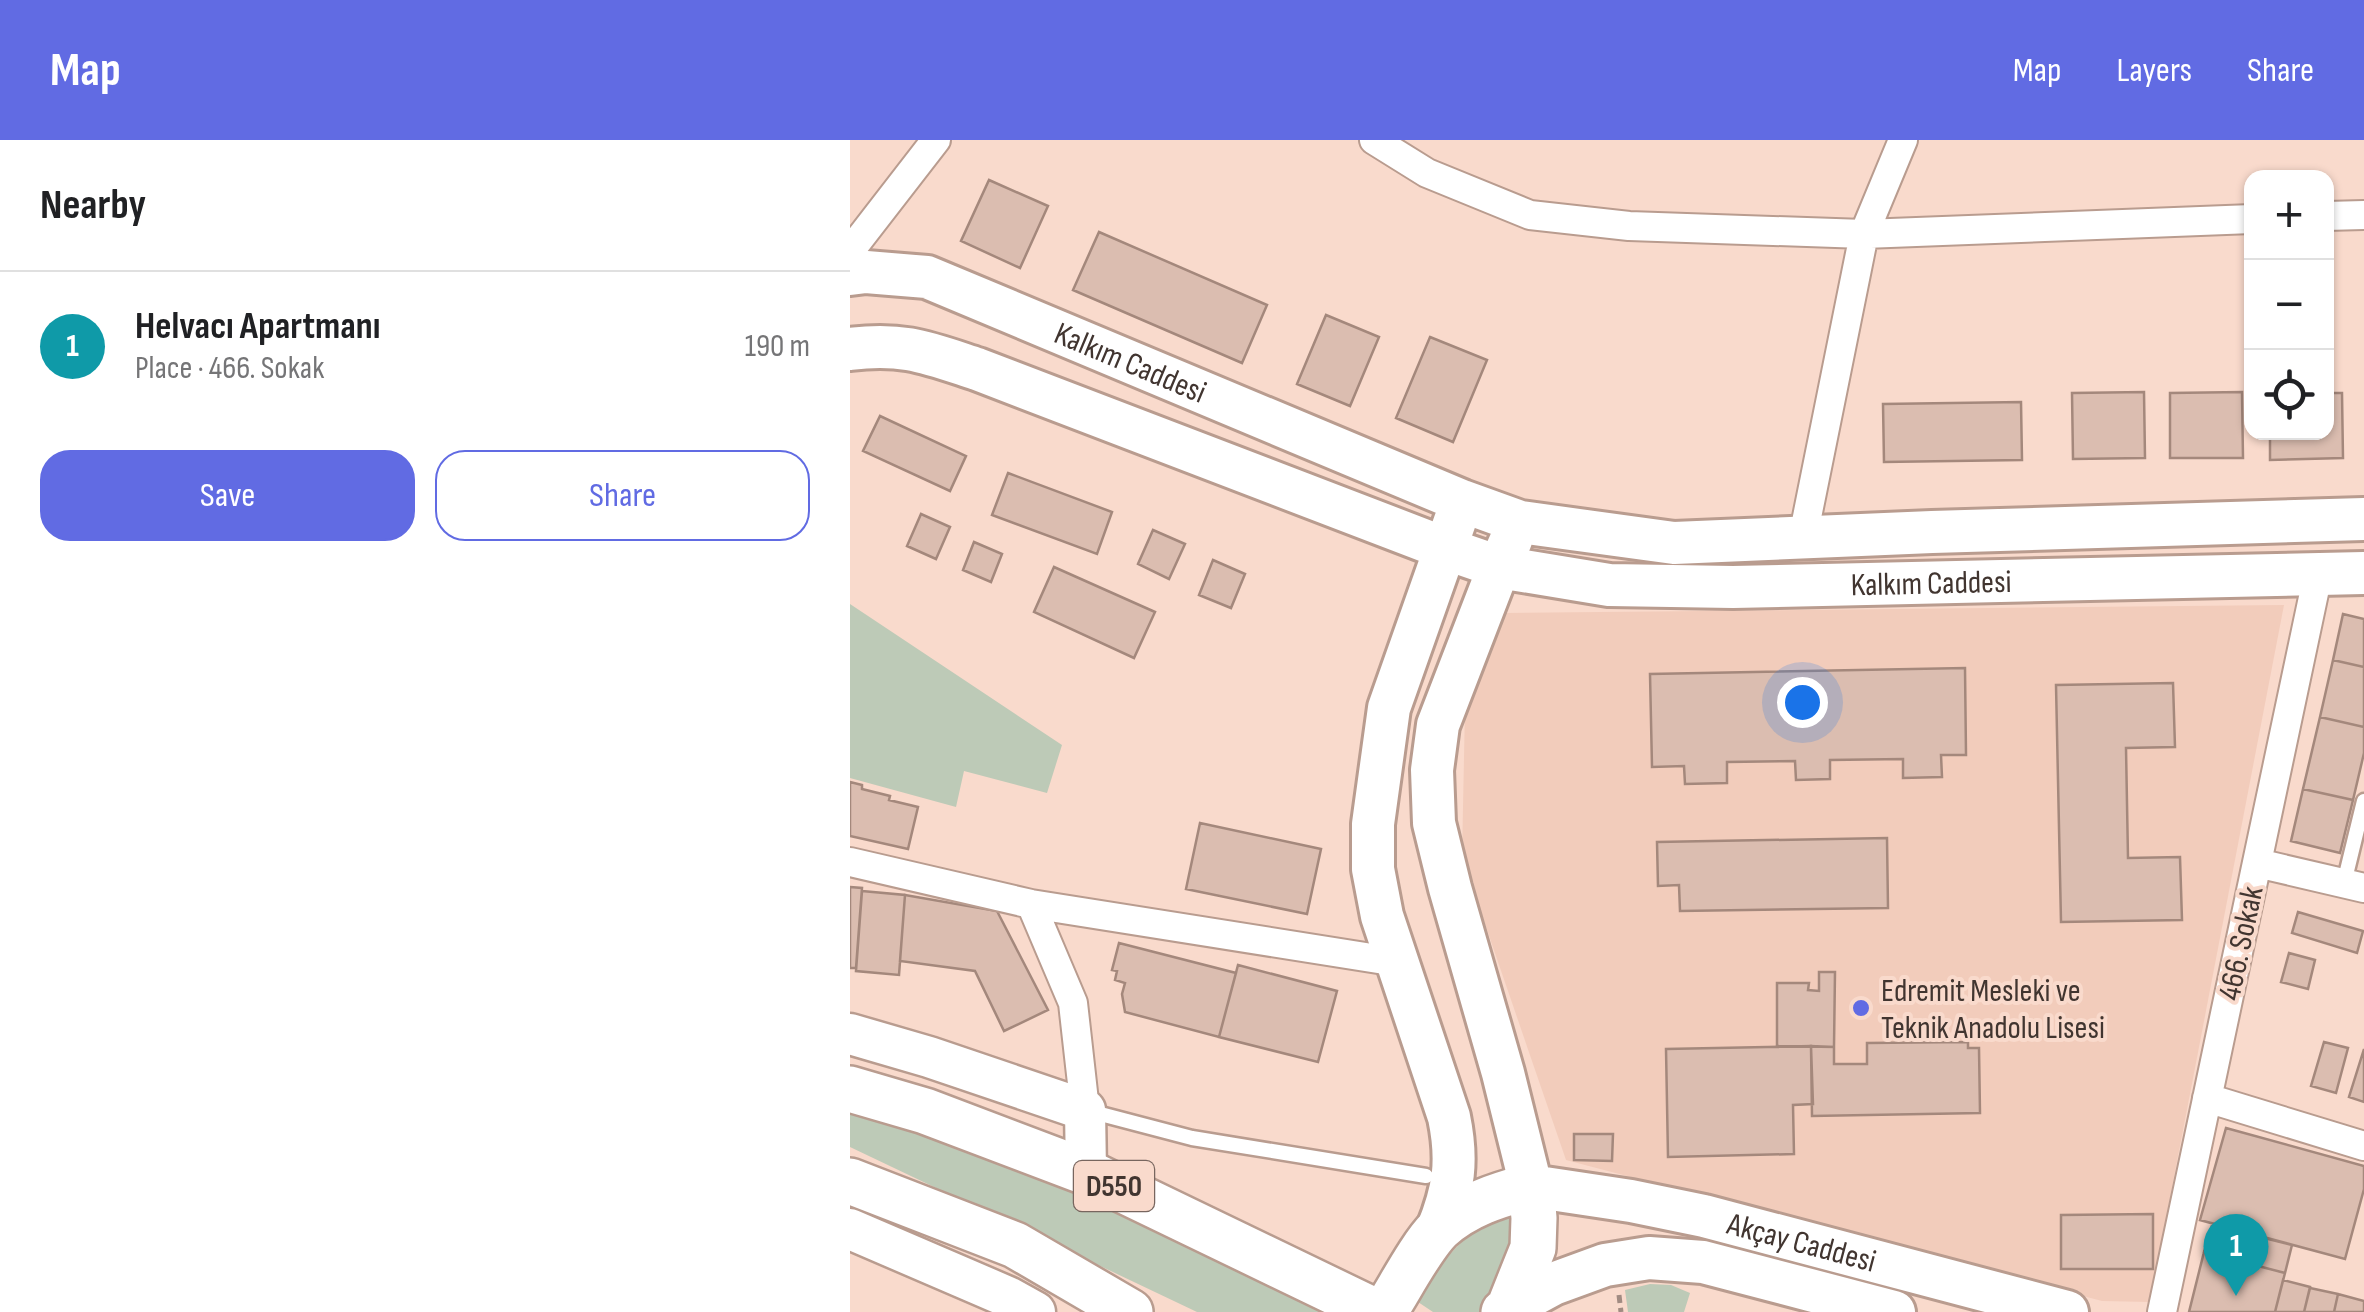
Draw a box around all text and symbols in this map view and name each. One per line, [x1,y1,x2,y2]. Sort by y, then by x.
text: Map [50,42,121,99]
text: Map [2013,49,2061,92]
text: Layers [2116,49,2192,92]
text: Share [2247,49,2314,92]
map controls [2244,170,2334,440]
button: + [2244,170,2334,260]
text: Nearby [40,180,146,231]
button: − [2244,260,2334,350]
text: Helvacı Apartmanı [135,304,380,349]
street label: Kalkım Caddesi [1048,315,1212,413]
text: 1 [66,327,79,366]
text: 190 m [745,327,810,366]
text: Place · 466. Sokak [135,349,324,388]
button: locate [2244,350,2334,440]
button: Save [40,450,415,541]
button: Share [435,450,810,541]
street label: Kalkım Caddesi [1850,563,2012,605]
your location [1777,677,1828,728]
street label: 466. Sokak [2210,883,2273,1004]
place label: Edremit Mesleki ve Teknik Anadolu Lisesi [1881,972,2105,1048]
marker: Edremit Mesleki ve Teknik Anadolu Lisesi [1850,997,1872,1019]
road number: D550 [1074,1161,1154,1211]
street label: Akçay Caddesi [1722,1205,1880,1282]
pin: 1 [2204,1214,2268,1296]

